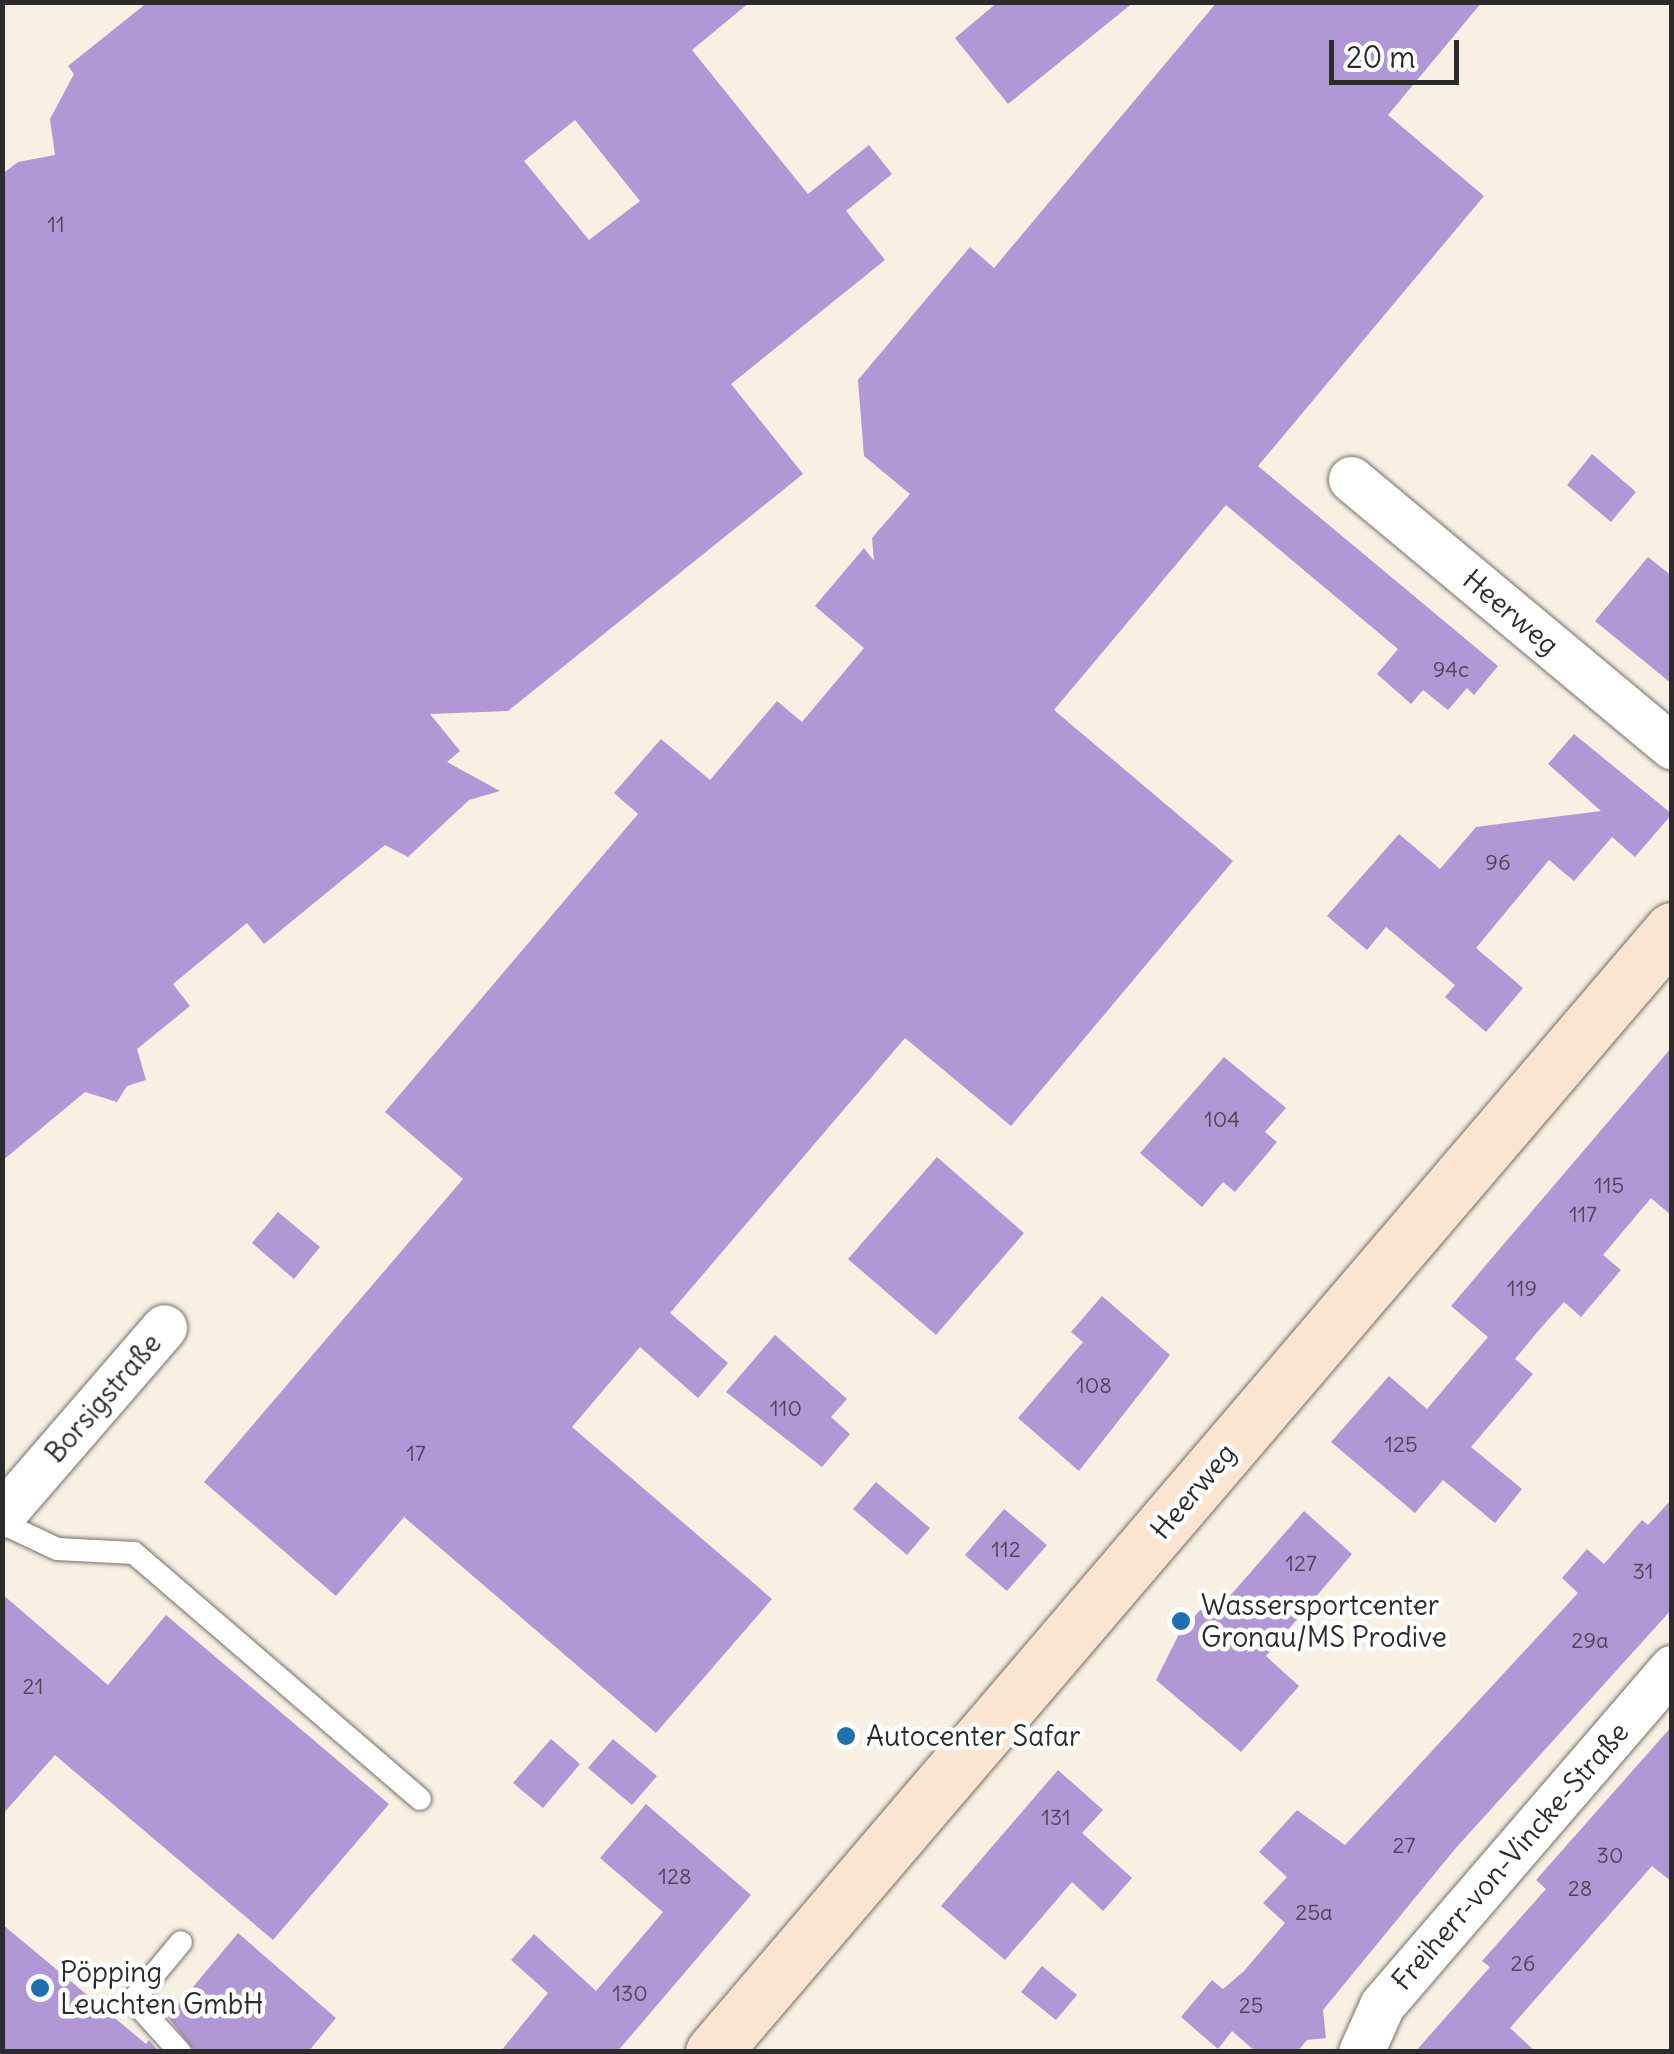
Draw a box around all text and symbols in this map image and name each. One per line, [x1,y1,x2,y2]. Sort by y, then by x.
scale bar [1334,20,1464,82]
text: 20 m [1346,38,1416,76]
house number: 11 [47,212,65,238]
street label: Heerweg [1456,562,1566,662]
house number: 94c [1433,657,1469,683]
house number: 96 [1485,850,1511,876]
house number: 104 [1204,1107,1240,1133]
house number: 115 [1594,1173,1624,1199]
house number: 117 [1569,1202,1597,1228]
house number: 119 [1507,1276,1537,1302]
street label: Borsigstraße [38,1327,168,1469]
house number: 108 [1076,1373,1112,1399]
house number: 110 [770,1396,802,1422]
house number: 125 [1384,1432,1418,1458]
street label: Heerweg [1143,1436,1243,1546]
house number: 17 [406,1441,426,1467]
house number: 112 [991,1537,1021,1563]
house number: 127 [1285,1551,1317,1577]
house number: 31 [1633,1559,1653,1585]
place label: Wassersportcenter Gronau/MS Prodive [1201,1588,1447,1654]
marker: Wassersportcenter Gronau/MS Prodive [1170,1610,1192,1632]
house number: 29a [1571,1628,1609,1654]
house number: 21 [23,1674,43,1700]
street label: Freiherr-von-Vincke-Straße [1385,1715,1635,1997]
place label: Autocenter Safar [866,1719,1080,1753]
marker: Autocenter Safar [835,1725,857,1747]
house number: 131 [1041,1805,1071,1831]
house number: 27 [1393,1833,1415,1859]
house number: 30 [1597,1843,1623,1869]
house number: 128 [658,1864,692,1890]
house number: 28 [1568,1876,1592,1902]
house number: 25a [1295,1900,1333,1926]
house number: 26 [1511,1951,1535,1977]
place label: Pöpping Leuchten GmbH [60,1955,263,2021]
marker: Pöpping Leuchten GmbH [29,1977,51,1999]
house number: 130 [612,1981,648,2007]
house number: 25 [1239,1993,1263,2019]

